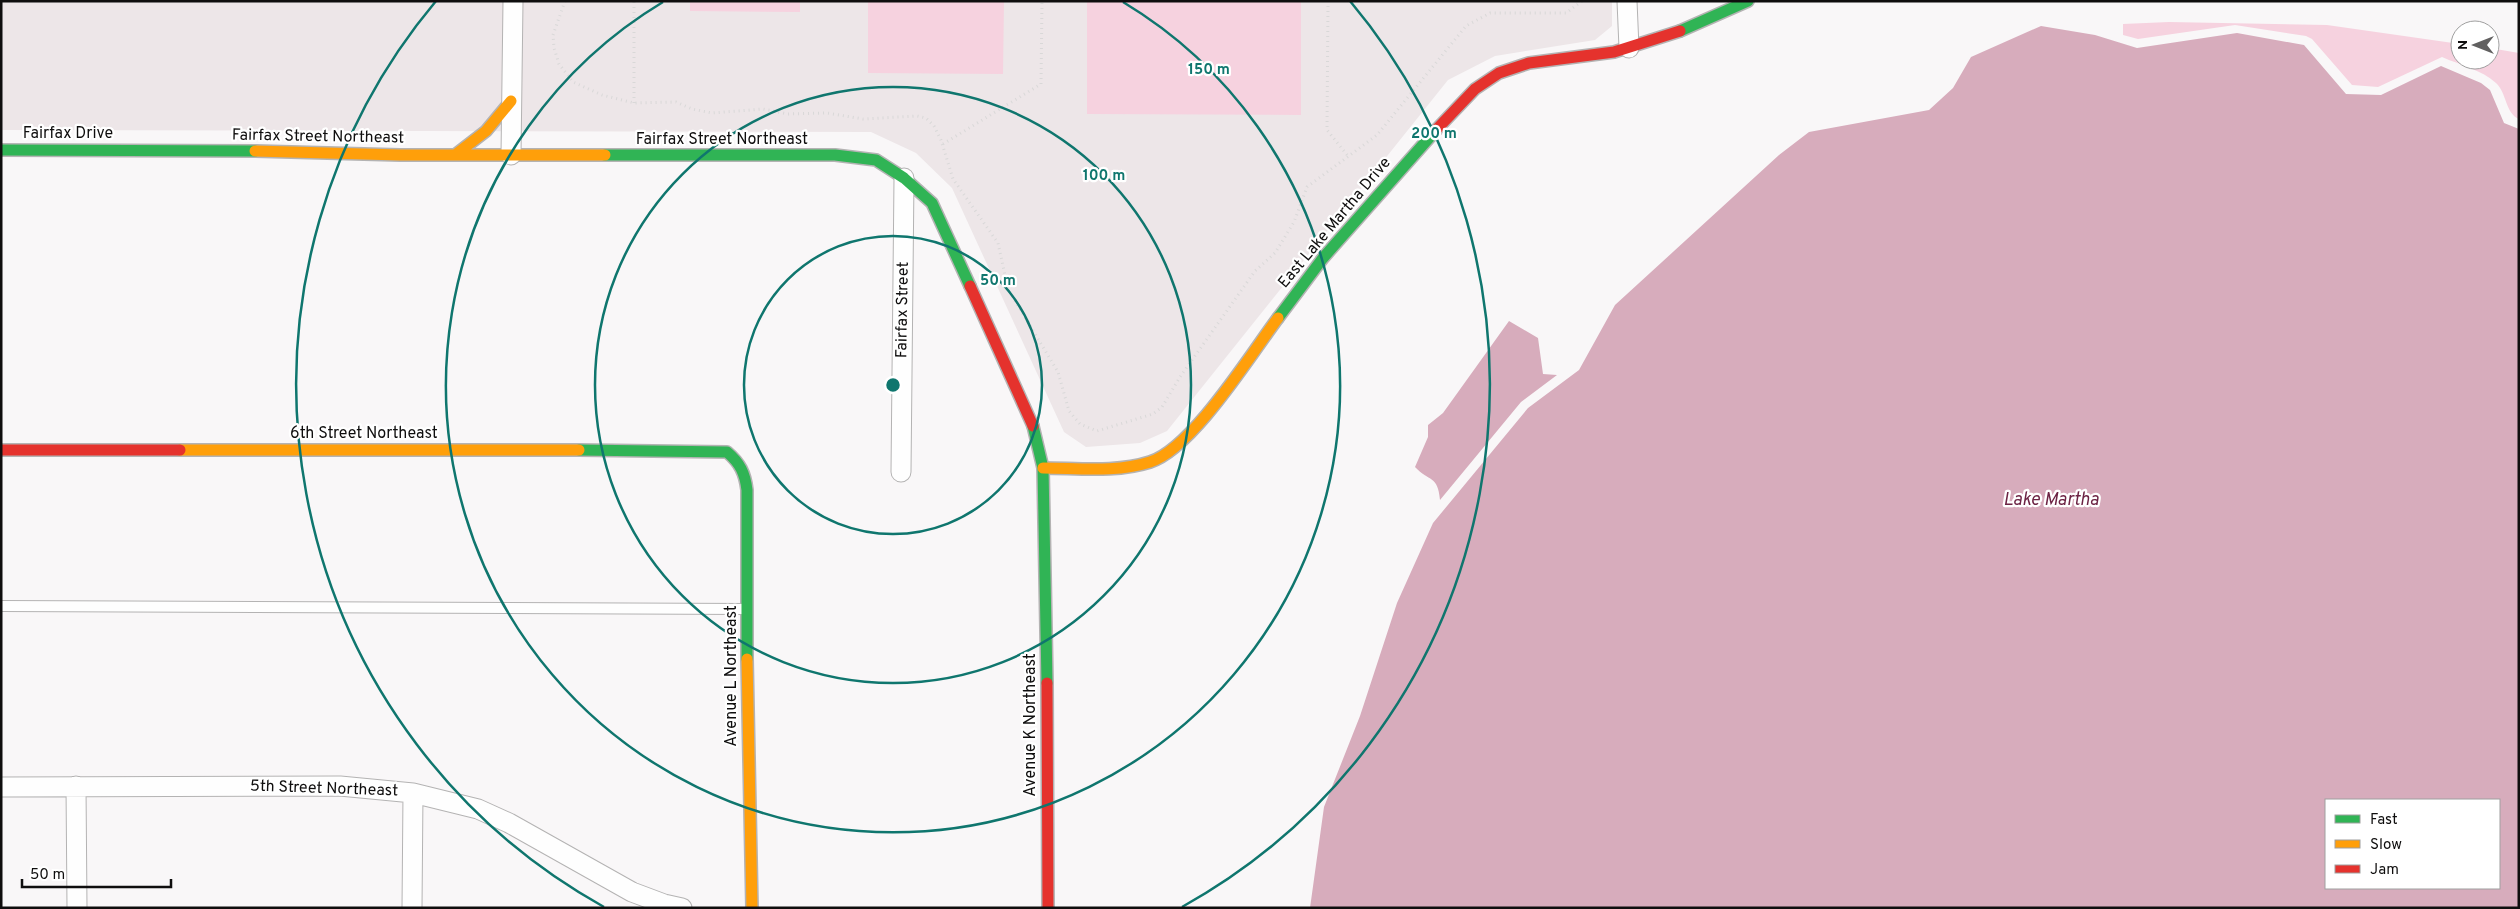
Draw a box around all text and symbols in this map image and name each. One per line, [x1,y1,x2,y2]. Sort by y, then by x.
north arrow [2450,20,2500,70]
text: N [2455,40,2472,50]
text: 150 m [1188,61,1230,80]
street label: Fairfax Drive [23,124,113,144]
street label: Fairfax Street Northeast [232,125,404,149]
text: 200 m [1411,125,1457,144]
street label: Fairfax Street Northeast [636,130,808,150]
street label: East Lake Martha Drive [1274,153,1396,293]
text: 100 m [1083,167,1125,186]
street label: Fairfax Street [892,262,914,358]
text: 50 m [980,272,1016,291]
centre of rings [884,376,902,394]
street label: 6th Street Northeast [290,424,438,444]
water label: Lake Martha [2003,489,2100,512]
street label: Avenue L Northeast [722,605,742,747]
street label: Avenue K Northeast [1021,653,1041,797]
street label: 5th Street Northeast [250,776,398,802]
legend [2325,799,2500,889]
text: Fast [2370,811,2398,830]
text: Slow [2370,836,2402,855]
scale bar [22,856,171,888]
text: Jam [2370,861,2399,880]
text: 50 m [30,866,65,885]

